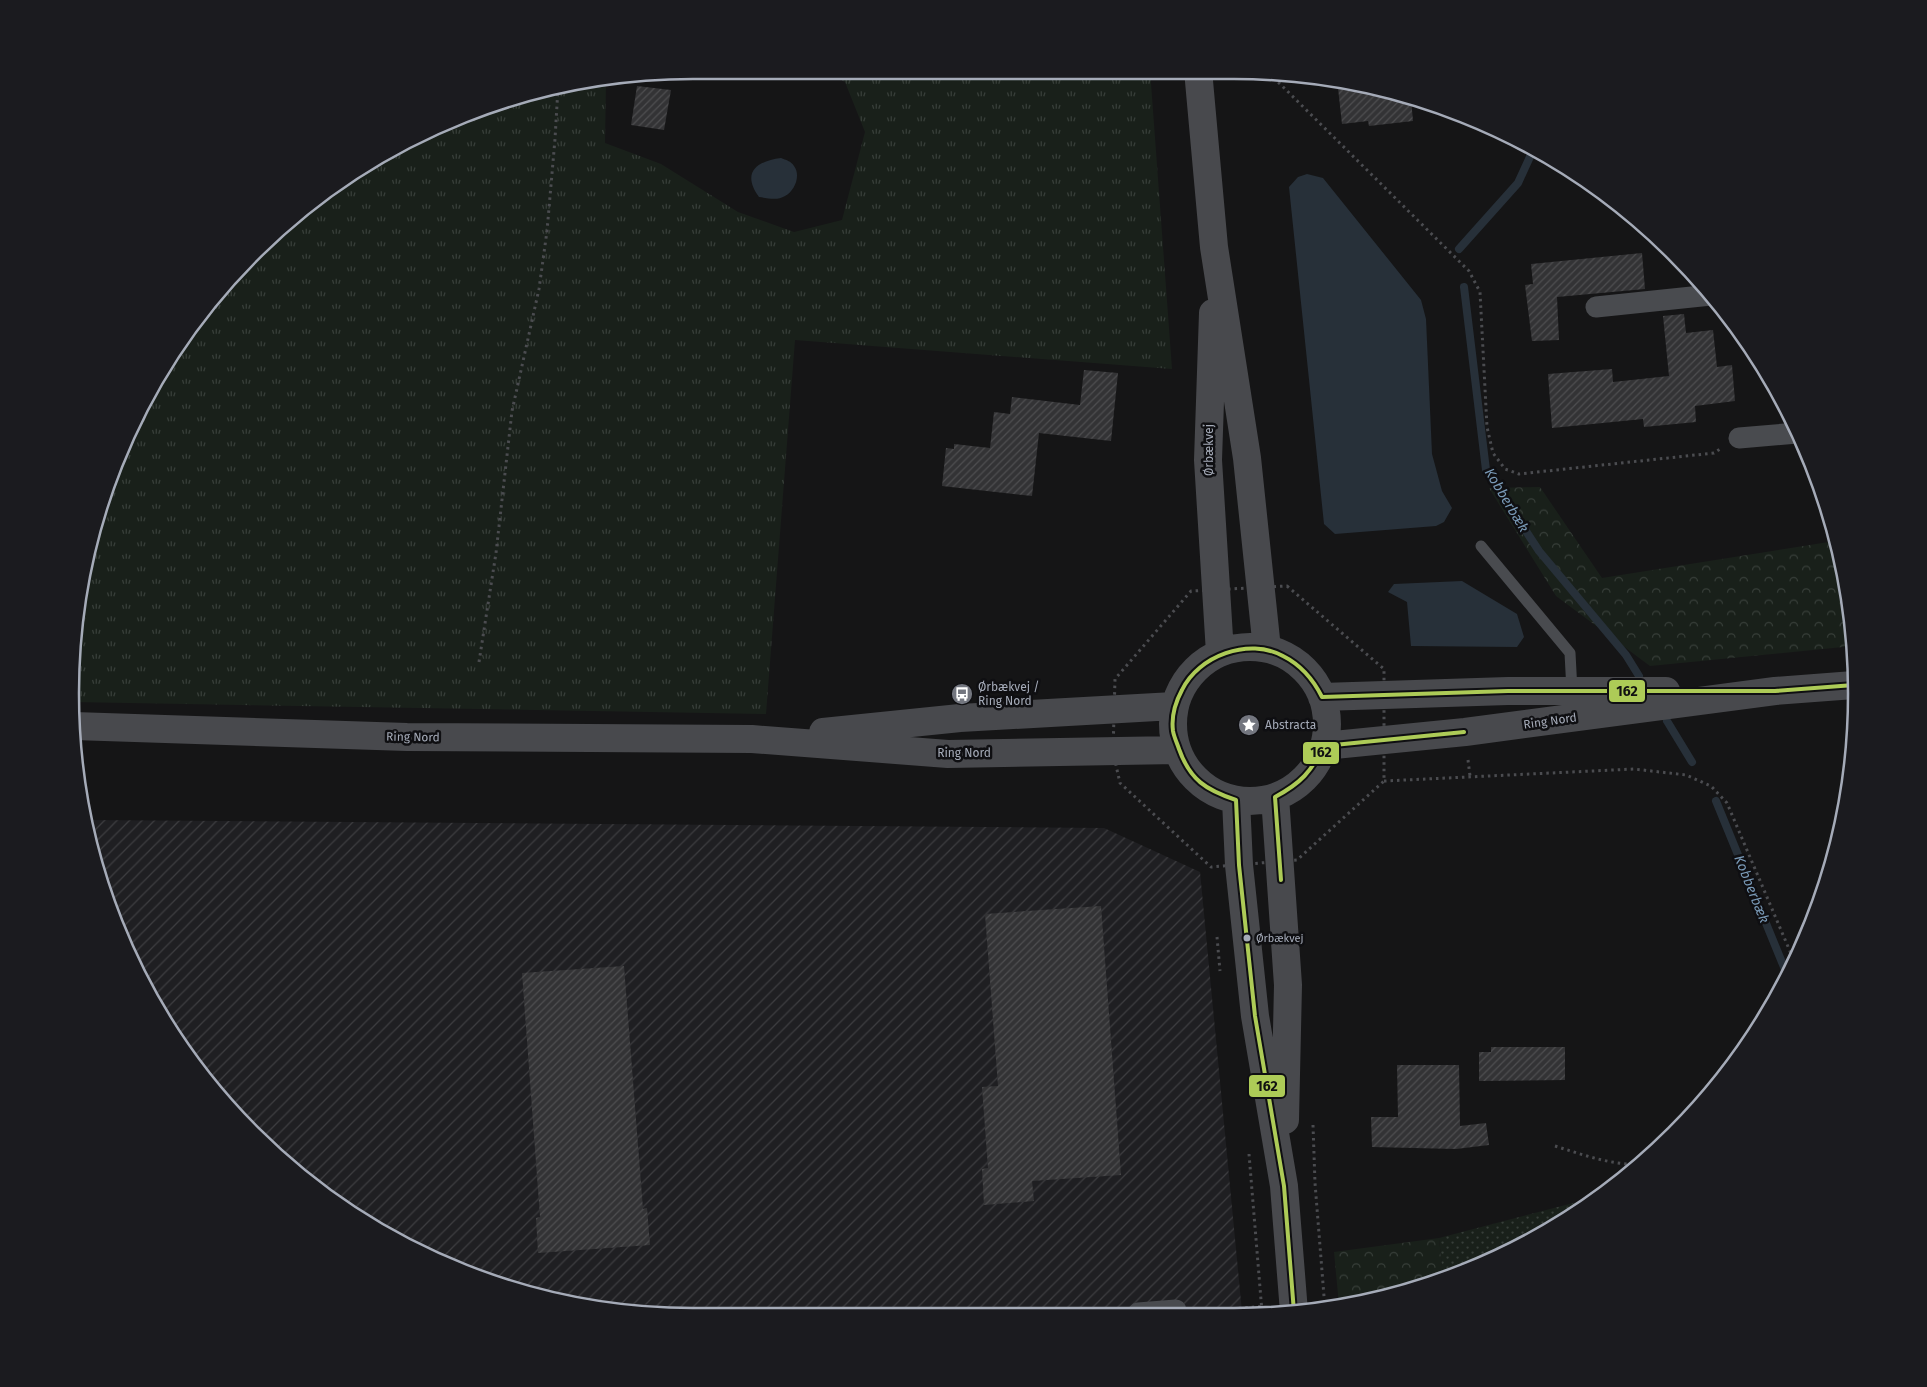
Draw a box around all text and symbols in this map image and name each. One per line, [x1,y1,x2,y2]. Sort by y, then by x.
street label: Ørbækvej [1202,424,1216,476]
water label: Kobberbæk [1481,465,1533,536]
line badge: 162 [1608,679,1646,703]
place label: Ørbækvej / Ring Nord [978,680,1039,708]
bus stop icon: Ørbækvej / Ring Nord [950,682,974,706]
text: 162 [1616,683,1638,700]
street label: Ring Nord [1522,710,1578,732]
place icon: Abstracta [1237,713,1261,737]
place label: Abstracta [1265,718,1316,732]
street label: Ring Nord [386,730,440,744]
line badge: 162 [1302,741,1340,765]
text: 162 [1310,744,1332,761]
street label: Ring Nord [937,746,991,760]
water label: Kobberbæk [1730,853,1773,926]
place label: Ørbækvej [1256,932,1304,945]
marker: Ørbækvej [1242,933,1252,943]
line badge: 162 [1248,1074,1286,1098]
text: 162 [1256,1078,1278,1095]

